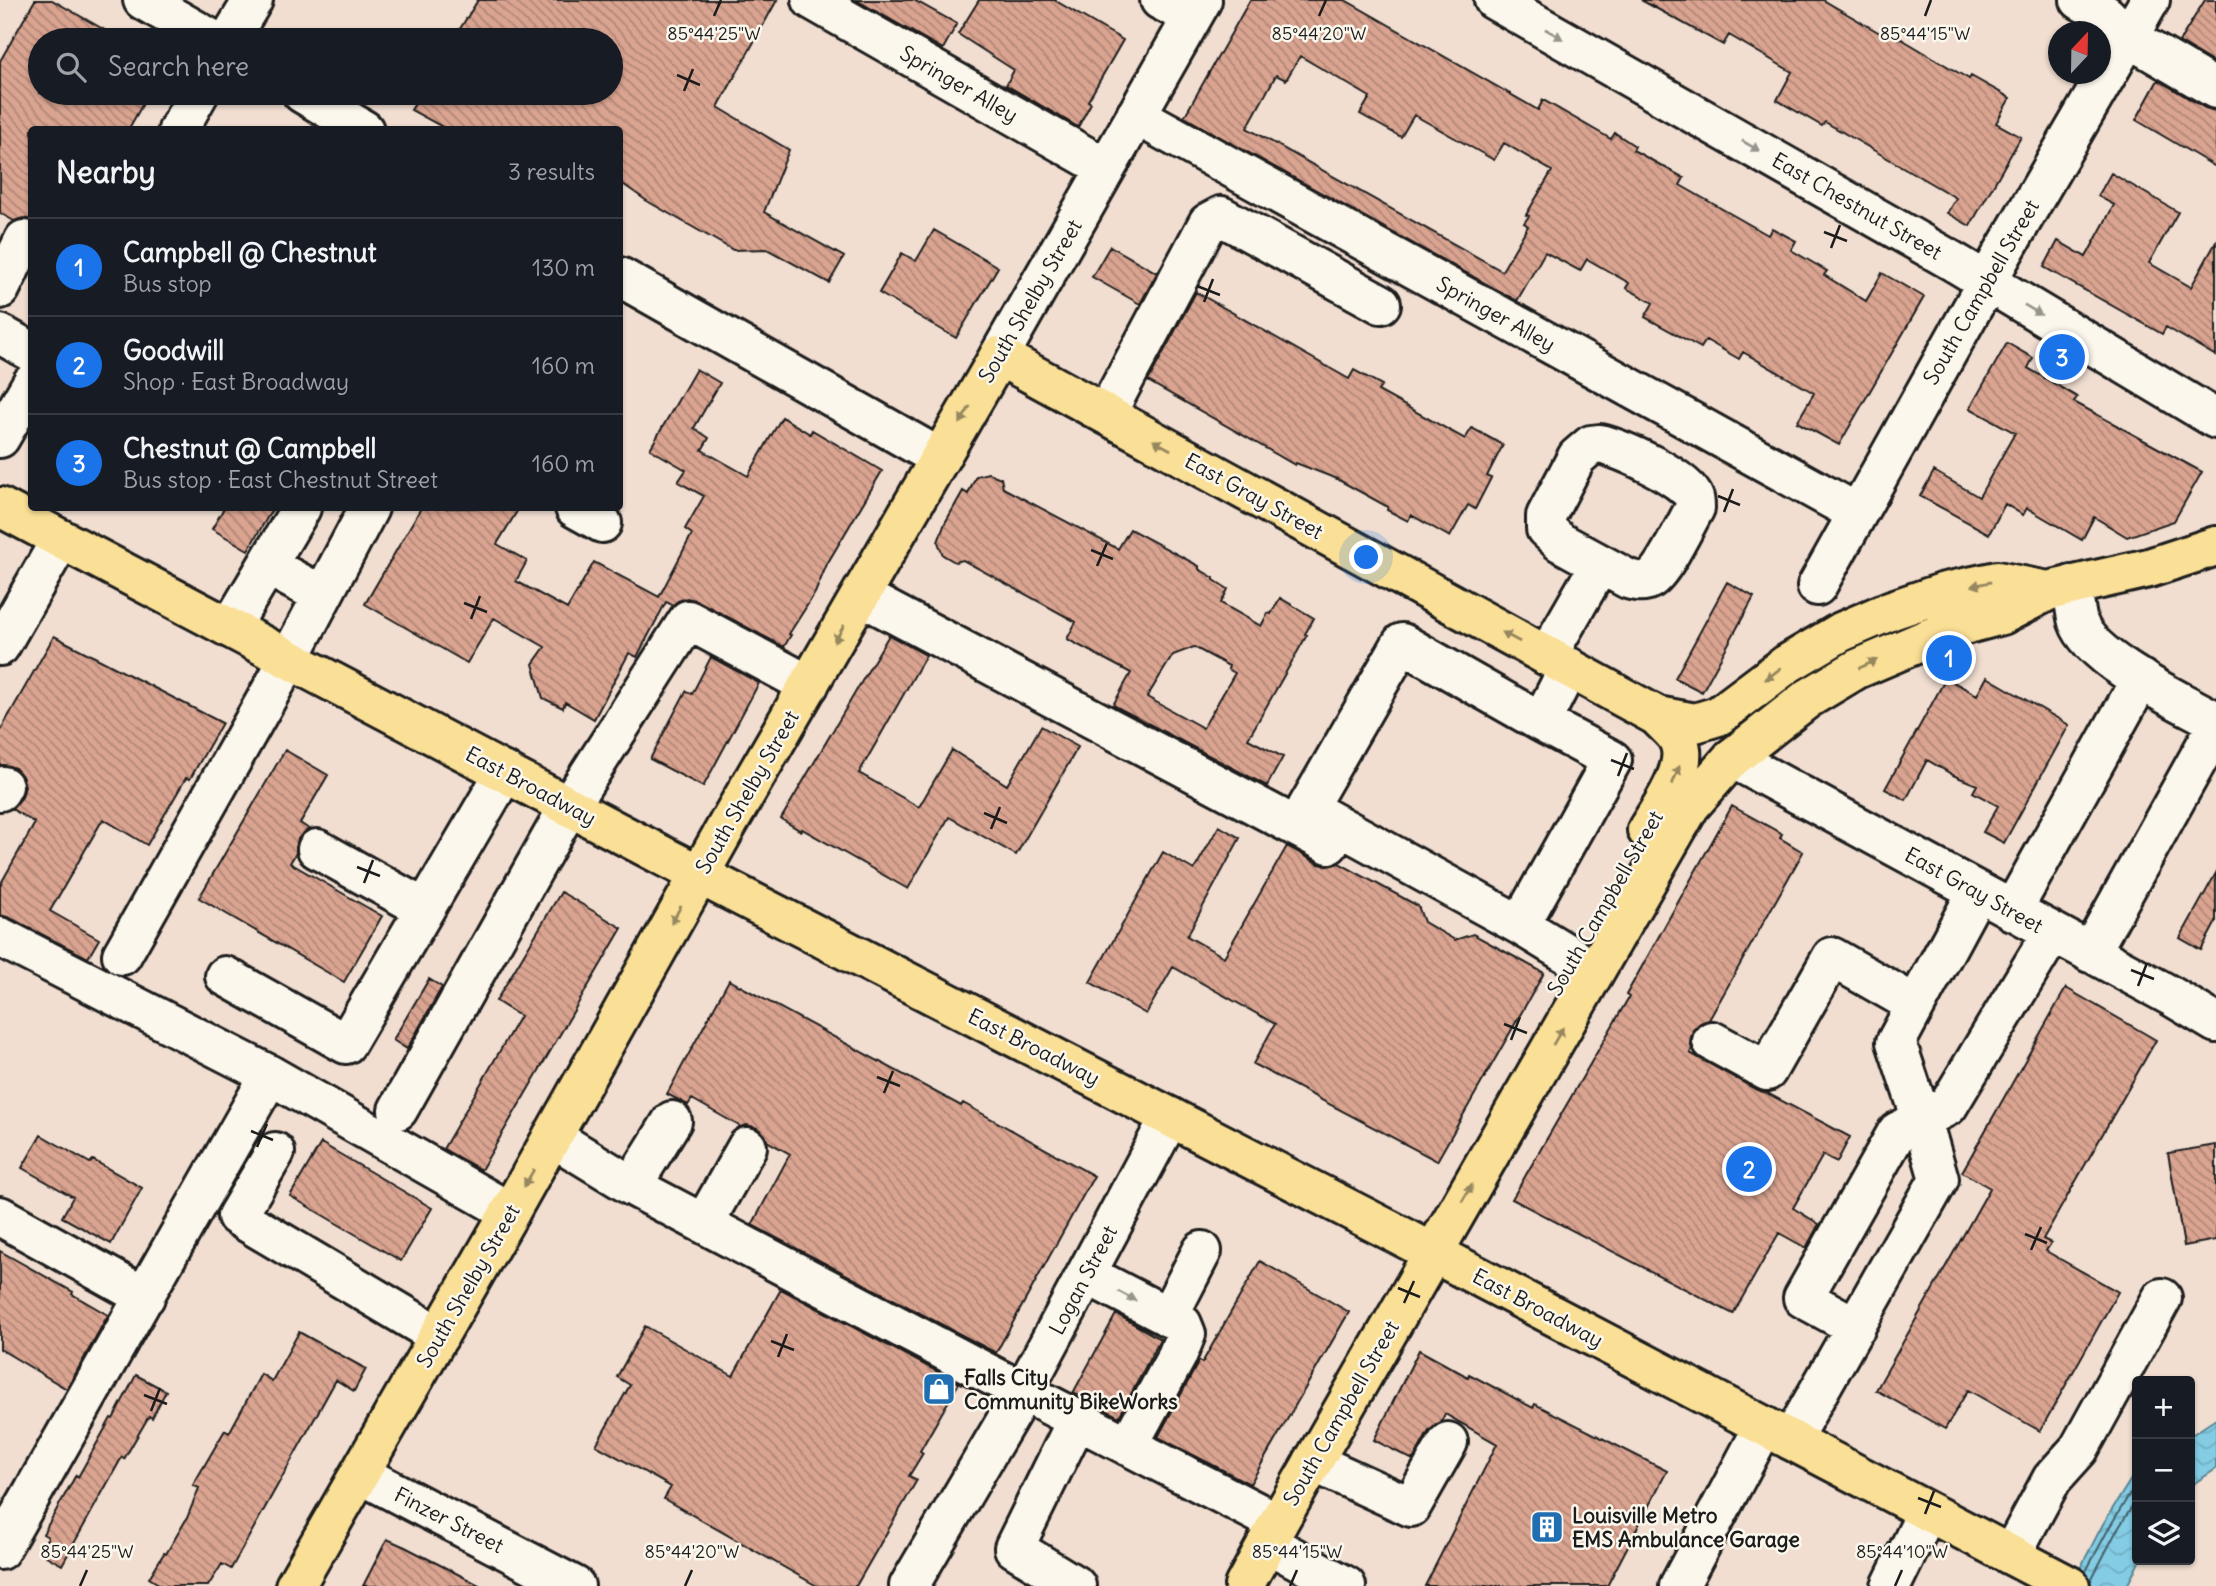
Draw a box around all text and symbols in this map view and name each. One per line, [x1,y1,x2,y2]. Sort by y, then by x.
north arrow [2048,21,2111,84]
text: 85°44'25"W [667,22,761,45]
text: 85°44'20"W [1272,22,1366,45]
text: 85°44'15"W [1880,22,1970,45]
search box [28,28,623,105]
one-way arrow [1544,28,1563,40]
street label: Springer Alley [895,39,1023,129]
icon: search [52,48,90,86]
text: Search here [108,50,249,83]
one-way arrow [1742,140,1761,152]
street label: East Chestnut Street [1767,146,1947,266]
text: Nearby [56,153,156,191]
text: 3 results [508,157,595,186]
street label: South Campbell Street [1917,195,2045,389]
street label: South Shelby Street [972,214,1088,388]
text: Campbell @ Chestnut [123,236,376,269]
text: 1 [74,253,84,282]
text: 130 m [532,253,595,282]
text: Bus stop [123,269,212,298]
street label: Springer Alley [1432,270,1560,358]
one-way arrow [2023,303,2042,316]
pin: 3 [2039,331,2085,383]
text: Goodwill [123,334,224,367]
text: 2 [73,351,85,380]
text: 160 m [532,351,595,380]
text: Shop · East Broadway [123,367,349,396]
one-way arrow [959,405,971,425]
text: Chestnut @ Campbell [123,432,376,465]
one-way arrow [1152,439,1171,451]
street label: East Gray Street [1180,447,1328,545]
text: 3 [72,449,86,478]
text: 160 m [532,449,595,478]
text: Bus stop · East Chestnut Street [123,465,438,494]
your location [1349,540,1383,574]
one-way arrow [1970,579,1992,590]
one-way arrow [833,624,845,643]
one-way arrow [1502,631,1521,643]
pin: 1 [1926,632,1972,684]
one-way arrow [1858,658,1879,669]
one-way arrow [1765,667,1783,682]
street label: South Shelby Street [689,705,805,879]
street label: East Broadway [461,740,601,832]
one-way arrow [1671,764,1682,785]
street label: South Campbell Street [1541,806,1669,1000]
street label: East Gray Street [1900,841,2048,939]
one-way arrow [670,906,682,925]
street label: East Broadway [964,1002,1104,1092]
one-way arrow [1552,1026,1564,1045]
pin: 2 [1726,1143,1772,1195]
one-way arrow [523,1168,535,1188]
one-way arrow [1461,1184,1473,1203]
street label: South Shelby Street [410,1199,526,1373]
street label: Logan Street [1043,1221,1123,1339]
street label: East Broadway [1468,1262,1608,1354]
one-way arrow [1117,1290,1137,1301]
street label: South Campbell Street [1277,1316,1405,1510]
place label: Falls City Community BikeWorks [964,1364,1178,1415]
shop icon: Falls City Community BikeWorks [920,1370,958,1408]
map controls [2132,1376,2195,1565]
button: + [2132,1376,2195,1439]
button: − [2132,1439,2195,1502]
street label: Finzer Street [390,1481,508,1559]
place label: Louisville Metro EMS Ambulance Garage [1572,1502,1800,1553]
button: layers [2132,1502,2195,1565]
building icon: Louisville Metro EMS Ambulance Garage [1528,1508,1566,1546]
text: 85°44'25"W [40,1540,134,1563]
text: 85°44'20"W [645,1540,739,1563]
text: 85°44'15"W [1252,1540,1342,1563]
text: 85°44'10"W [1856,1540,1948,1563]

